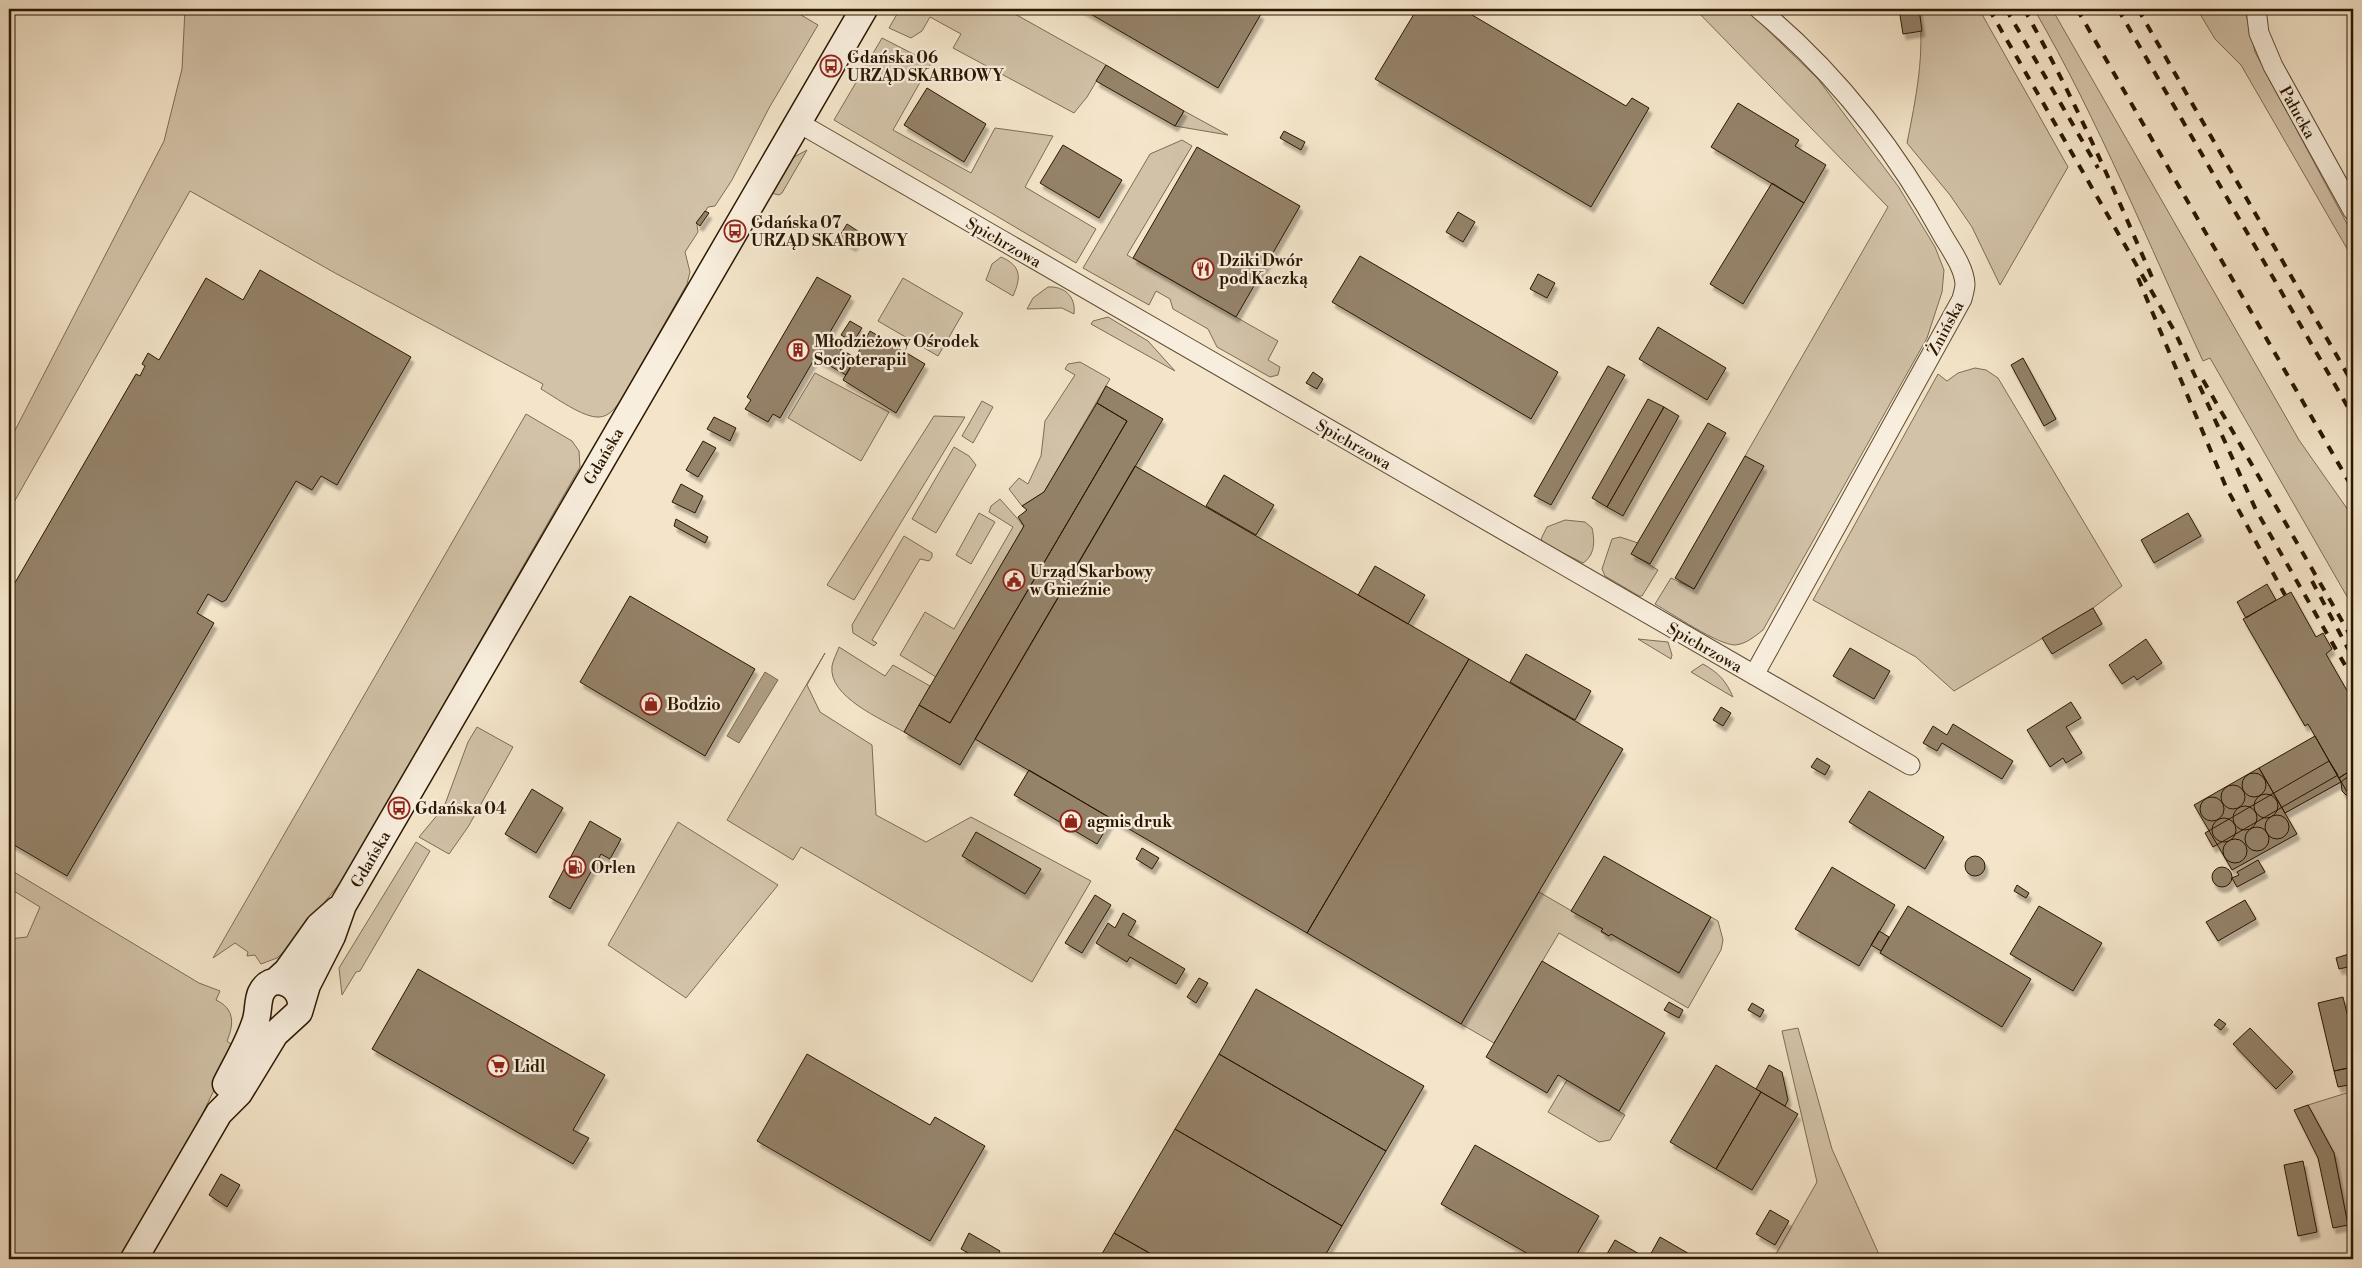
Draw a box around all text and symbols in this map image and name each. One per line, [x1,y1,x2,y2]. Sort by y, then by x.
place label: Gdańska 06 URZĄD SKARBOWY [847,48,1005,86]
bus stop icon: Gdańska 06 URZĄD SKARBOWY [819,54,843,78]
street label: Pałucka [2275,83,2320,143]
place label: Gdańska 07 URZĄD SKARBOWY [751,213,909,251]
street label: Spichrzowa [962,213,1046,273]
bus stop icon: Gdańska 07 URZĄD SKARBOWY [723,219,747,243]
place label: Dziki Dwór pod Kaczką [1219,251,1308,289]
restaurant icon: Dziki Dwór pod Kaczką [1191,257,1215,281]
street label: Żnińska [1921,296,1969,359]
place label: Młodzieżowy Ośrodek Socjoterapii [814,332,980,370]
building icon: Młodzieżowy Ośrodek Socjoterapii [786,338,810,362]
street label: Spichrzowa [1312,415,1396,475]
street label: Gdańska [580,424,629,489]
place label: Urząd Skarbowy w Gnieźnie [1029,562,1154,600]
public building icon: Urząd Skarbowy w Gnieźnie [1002,568,1026,592]
street label: Spichrzowa [1663,618,1747,678]
shop icon: Bodzio [639,692,663,716]
place label: Bodzio [667,695,721,715]
bus stop icon: Gdańska 04 [387,796,411,820]
place label: Gdańska 04 [415,799,507,819]
shop icon: agmis druk [1059,809,1083,833]
place label: agmis druk [1087,812,1173,832]
street label: Gdańska [347,827,396,892]
fuel station icon: Orlen [563,855,587,879]
place label: Orlen [591,858,636,878]
supermarket icon: Lidl [486,1054,510,1078]
place label: Lidl [514,1057,546,1077]

